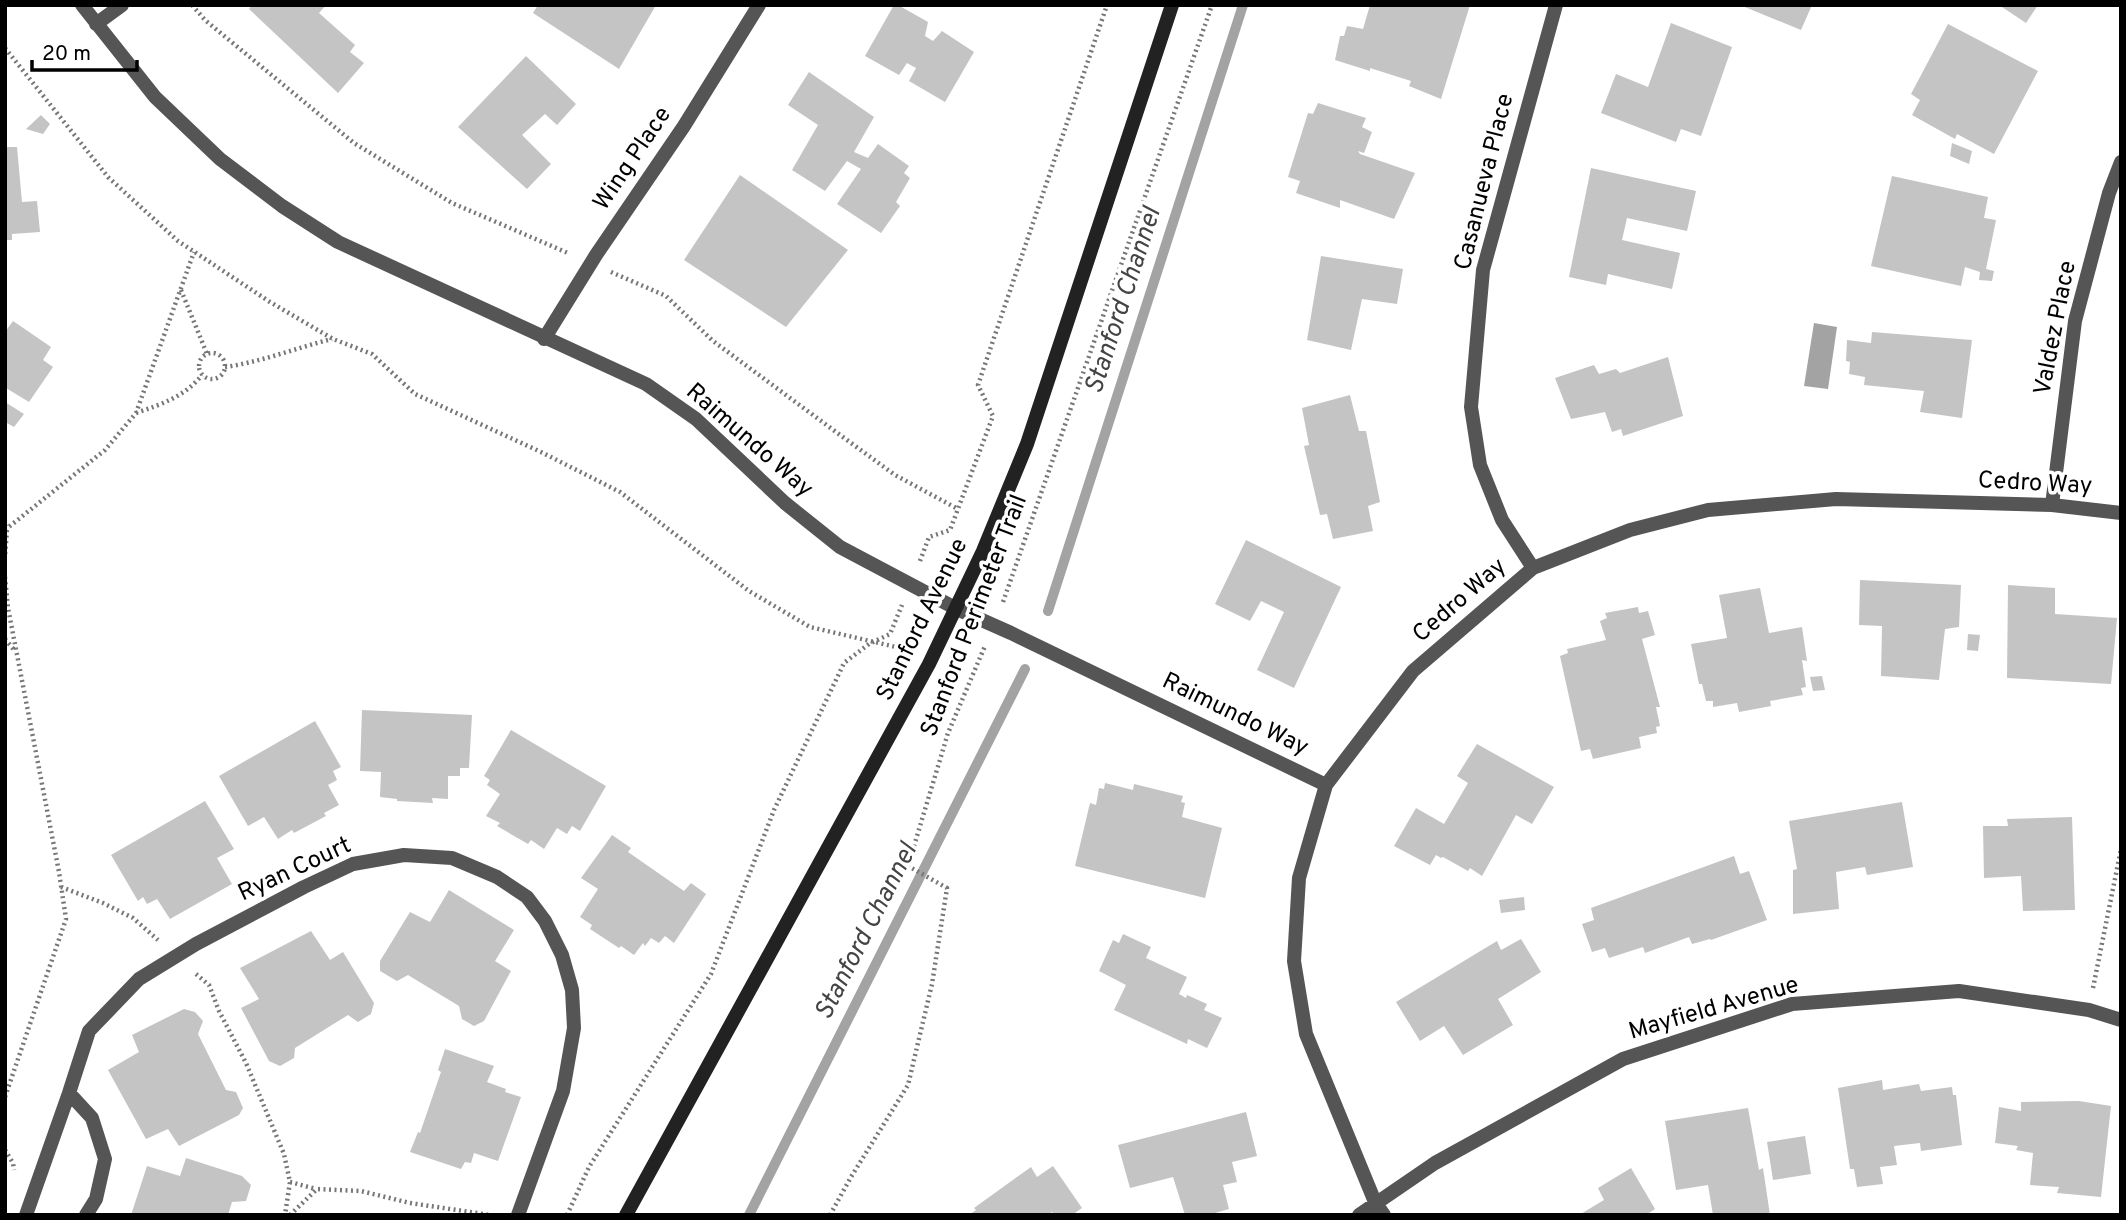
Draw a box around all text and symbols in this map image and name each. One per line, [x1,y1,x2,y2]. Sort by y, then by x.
scale bar [32,28,136,72]
text: 20 m [42,41,91,68]
street label: Casanueva Place [1449,91,1521,273]
street label: Wing Place [587,101,679,217]
water label: Stanford Channel [1078,202,1170,398]
street label: Valdez Place [2028,258,2084,398]
street label: Raimundo Way [679,377,819,505]
street label: Cedro Way [1977,466,2093,502]
street label: Stanford Perimeter Trail [915,491,1035,741]
street label: Stanford Avenue [871,534,975,706]
street label: Cedro Way [1407,552,1513,650]
street label: Raimundo Way [1157,667,1313,763]
street label: Ryan Court [234,831,356,909]
water label: Stanford Channel [808,837,926,1026]
street label: Mayfield Avenue [1625,970,1803,1048]

